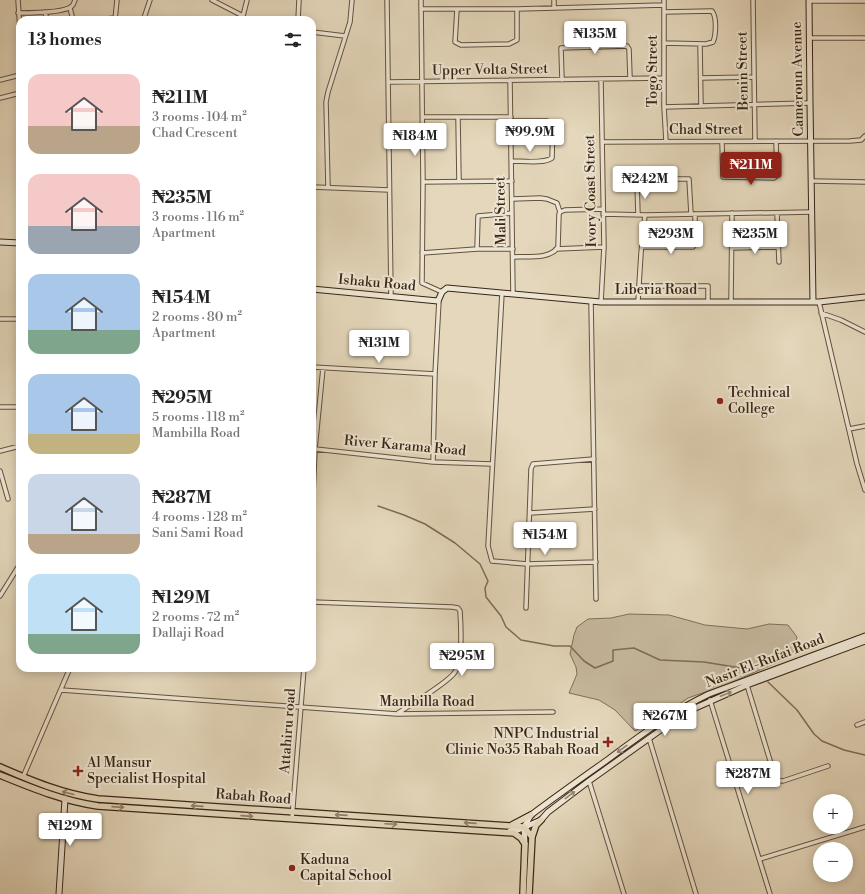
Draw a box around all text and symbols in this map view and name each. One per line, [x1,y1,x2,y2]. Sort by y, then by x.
pin: ₦135M [567,21,623,55]
street label: Cameroun Avenue [788,21,808,137]
text: ₦135M [573,26,617,42]
text: 13 homes [28,29,102,51]
icon: filters [282,29,304,51]
street label: Benin Street [733,31,753,112]
street label: Togo Street [644,35,662,107]
street label: Upper Volta Street [432,60,548,80]
text: ₦211M [152,87,208,109]
icon: home [60,90,108,138]
text: 3 rooms · 104 m² [152,109,247,125]
pin: ₦99.9M [497,119,563,153]
street label: Chad Street [669,121,743,139]
pin: ₦184M [387,123,443,157]
text: ₦99.9M [505,124,555,140]
text: Chad Crescent [152,125,238,141]
text: ₦184M [393,128,437,144]
street label: Ivory Coast Street [581,134,601,248]
pin: ₦211M [723,152,779,186]
text: ₦211M [730,157,772,173]
pin: ₦242M [617,166,673,200]
text: ₦242M [622,171,668,187]
street label: Mali Street [491,176,511,246]
text: ₦235M [152,187,212,209]
icon: home [60,190,108,238]
text: 3 rooms · 116 m² [152,209,244,225]
pin: ₦293M [643,221,699,255]
pin: ₦235M [727,221,783,255]
text: Apartment [152,225,216,241]
text: ₦293M [648,226,694,242]
text: ₦235M [732,226,778,242]
street label: Ishaku Road [337,271,417,295]
street label: Liberia Road [615,281,697,299]
text: ₦154M [152,287,211,309]
icon: home [60,290,108,338]
text: 2 rooms · 80 m² [152,309,242,325]
text: Apartment [152,325,216,341]
pin: ₦131M [351,330,407,364]
text: ₦131M [358,335,400,351]
place label: Technical College [728,384,790,418]
text: ₦295M [152,387,212,409]
icon: home [60,390,108,438]
marker: Technical College [715,396,725,406]
text: 5 rooms · 118 m² [152,409,244,425]
text: Mambilla Road [152,425,240,441]
street label: River Karama Road [343,432,467,460]
text: ₦287M [152,487,212,509]
icon: home [60,490,108,538]
text: 4 rooms · 128 m² [152,509,247,525]
pin: ₦154M [517,522,573,556]
text: Sani Sami Road [152,525,243,541]
text: ₦154M [523,527,567,543]
text: ₦129M [152,587,210,609]
icon: home [60,590,108,638]
text: 2 rooms · 72 m² [152,609,239,625]
text: Dallaji Road [152,625,224,641]
street label: Nasir El-Rufai Road [703,630,827,692]
pin: ₦295M [434,643,490,677]
text: ₦295M [439,648,485,664]
street label: Attahiru road [276,687,300,775]
one-way arrow [720,690,732,697]
street label: Mambilla Road [379,693,475,711]
pin: ₦267M [637,703,693,737]
text: ₦267M [642,708,688,724]
place label: NNPC Industrial Clinic No35 Rabah Road [445,725,599,759]
marker: NNPC Industrial Clinic No35 Rabah Road [602,736,614,748]
one-way arrow [617,745,628,753]
place label: Al Mansur Specialist Hospital [86,754,206,788]
pin: ₦287M [720,761,776,795]
marker: Al Mansur Specialist Hospital [72,765,84,777]
text: ₦287M [725,766,771,782]
street label: Rabah Road [215,785,292,809]
one-way arrow [62,789,75,797]
one-way arrow [565,790,576,799]
map controls [813,794,853,882]
button: + [813,794,853,834]
one-way arrow [191,802,204,809]
one-way arrow [111,803,124,811]
one-way arrow [335,811,348,818]
one-way arrow [240,812,253,819]
pin: ₦129M [42,813,98,847]
text: ₦129M [48,818,92,834]
one-way arrow [464,820,477,827]
one-way arrow [384,821,397,828]
button: − [813,842,853,882]
place label: Kaduna Capital School [300,851,392,885]
marker: Kaduna Capital School [287,863,297,873]

